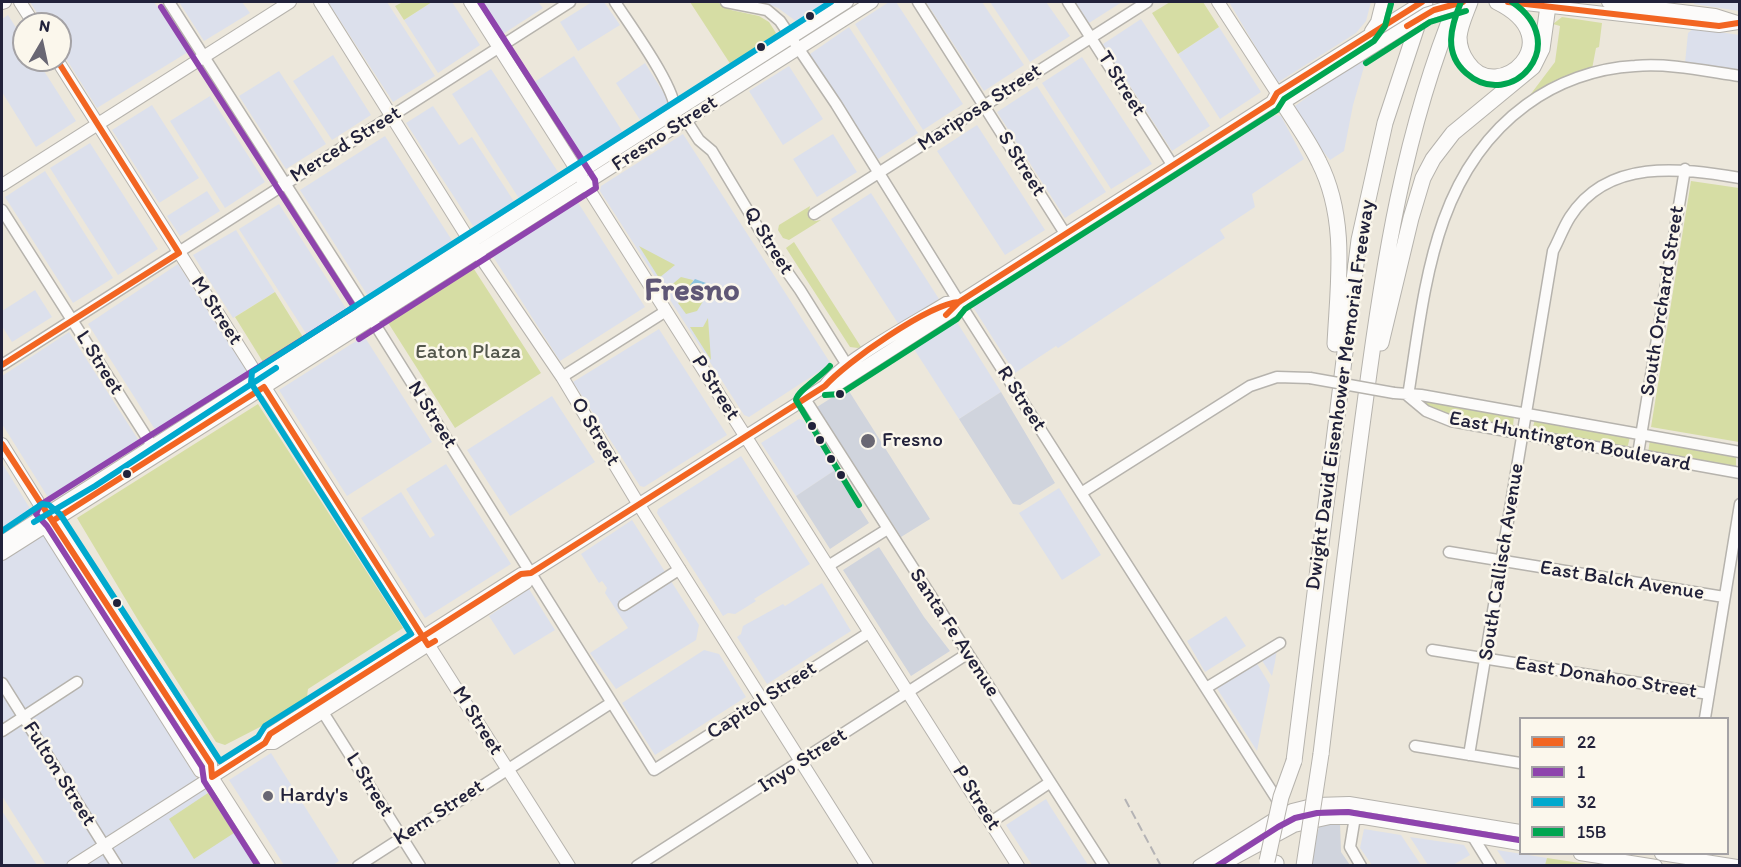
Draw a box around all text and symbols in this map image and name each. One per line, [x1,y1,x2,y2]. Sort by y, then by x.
unlabelled marker [804,10,816,22]
north arrow [12,12,72,72]
text: N [38,15,51,36]
unlabelled marker [755,41,767,53]
street label: T Street [1091,47,1151,121]
street label: Mariposa Street [913,59,1047,157]
street label: Fresno Street [607,90,723,178]
street label: Merced Street [286,101,406,189]
street label: S Street [991,127,1051,201]
street label: Dwight David Eisenhower Memorial Freeway [1301,198,1381,592]
street label: Q Street [737,202,799,280]
street label: South Orchard Street [1636,204,1690,398]
street label: M Street [185,272,247,350]
district label: Fresno [644,272,740,312]
street label: L Street [70,326,128,400]
park label: Eaton Plaza [415,340,521,366]
street label: P Street [685,351,745,425]
street label: R Street [991,362,1051,436]
street label: N Street [402,377,462,453]
unlabelled marker [834,388,846,400]
street label: O Street [565,393,625,471]
street label: East Huntington Boulevard [1447,406,1693,478]
unlabelled marker [806,420,818,432]
place label: Fresno [882,428,943,454]
marker: Fresno [859,432,877,450]
unlabelled marker [814,434,826,446]
unlabelled marker [825,453,837,465]
street label: South Callisch Avenue [1474,462,1530,662]
unlabelled marker [121,468,133,480]
unlabelled marker [835,469,847,481]
street label: East Balch Avenue [1538,556,1706,606]
street label: Santa Fe Avenue [903,564,1005,702]
unlabelled marker [111,597,123,609]
street label: East Donahoo Street [1513,651,1699,705]
street label: Capitol Street [702,656,822,746]
street label: M Street [446,682,508,760]
street label: Fulton Street [17,717,101,831]
legend [1519,717,1729,855]
street label: Inyo Street [754,723,852,799]
text: 22 [1577,731,1596,753]
street label: L Street [340,748,398,822]
street label: P Street [946,761,1006,835]
text: 1 [1577,761,1585,783]
street label: Kern Street [389,774,489,852]
place label: Hardy's [280,783,348,809]
marker: Hardy's [261,789,275,803]
text: 32 [1577,791,1596,813]
text: 15B [1577,821,1606,843]

